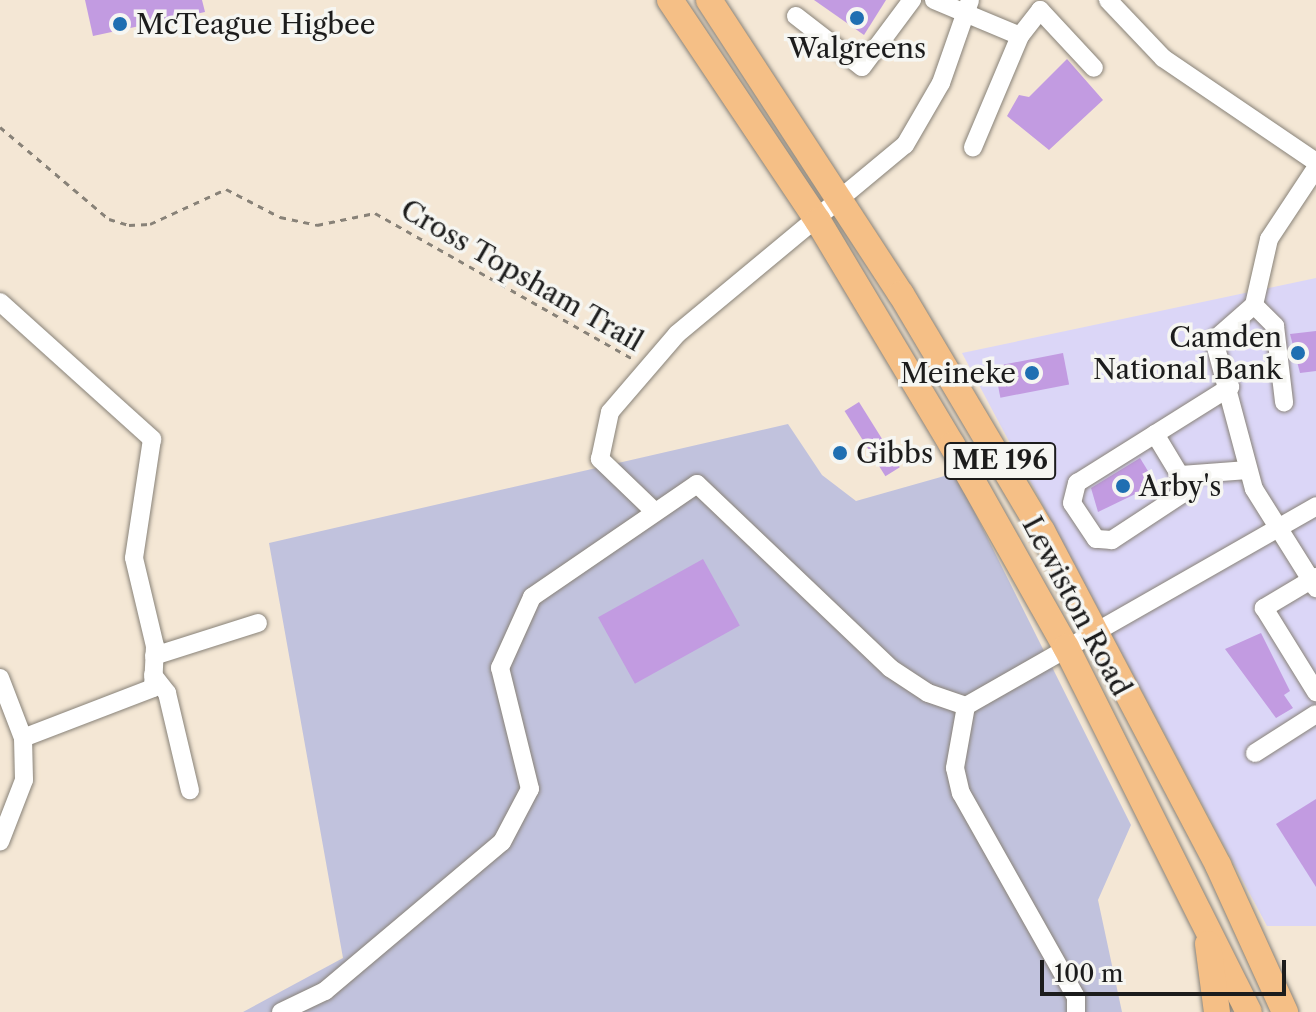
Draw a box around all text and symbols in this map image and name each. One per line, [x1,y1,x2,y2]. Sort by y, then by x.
place label: McTeague Higbee [136,7,375,41]
marker: Walgreens [848,9,866,27]
marker: McTeague Higbee [111,15,129,33]
place label: Walgreens [788,31,926,65]
street label: Cross Topsham Trail [394,192,650,358]
place label: Camden National Bank [1093,320,1282,386]
marker: Camden National Bank [1289,344,1307,362]
place label: Meineke [900,356,1016,390]
marker: Meineke [1023,364,1041,382]
place label: Gibbs [856,436,933,470]
road number: ME 196 [944,439,1056,483]
marker: Gibbs [831,444,849,462]
place label: Arby's [1139,469,1221,503]
marker: Arby's [1114,477,1132,495]
street label: Lewiston Road [1016,510,1138,702]
scale bar [1044,944,1290,994]
text: 100 m [1054,959,1123,988]

